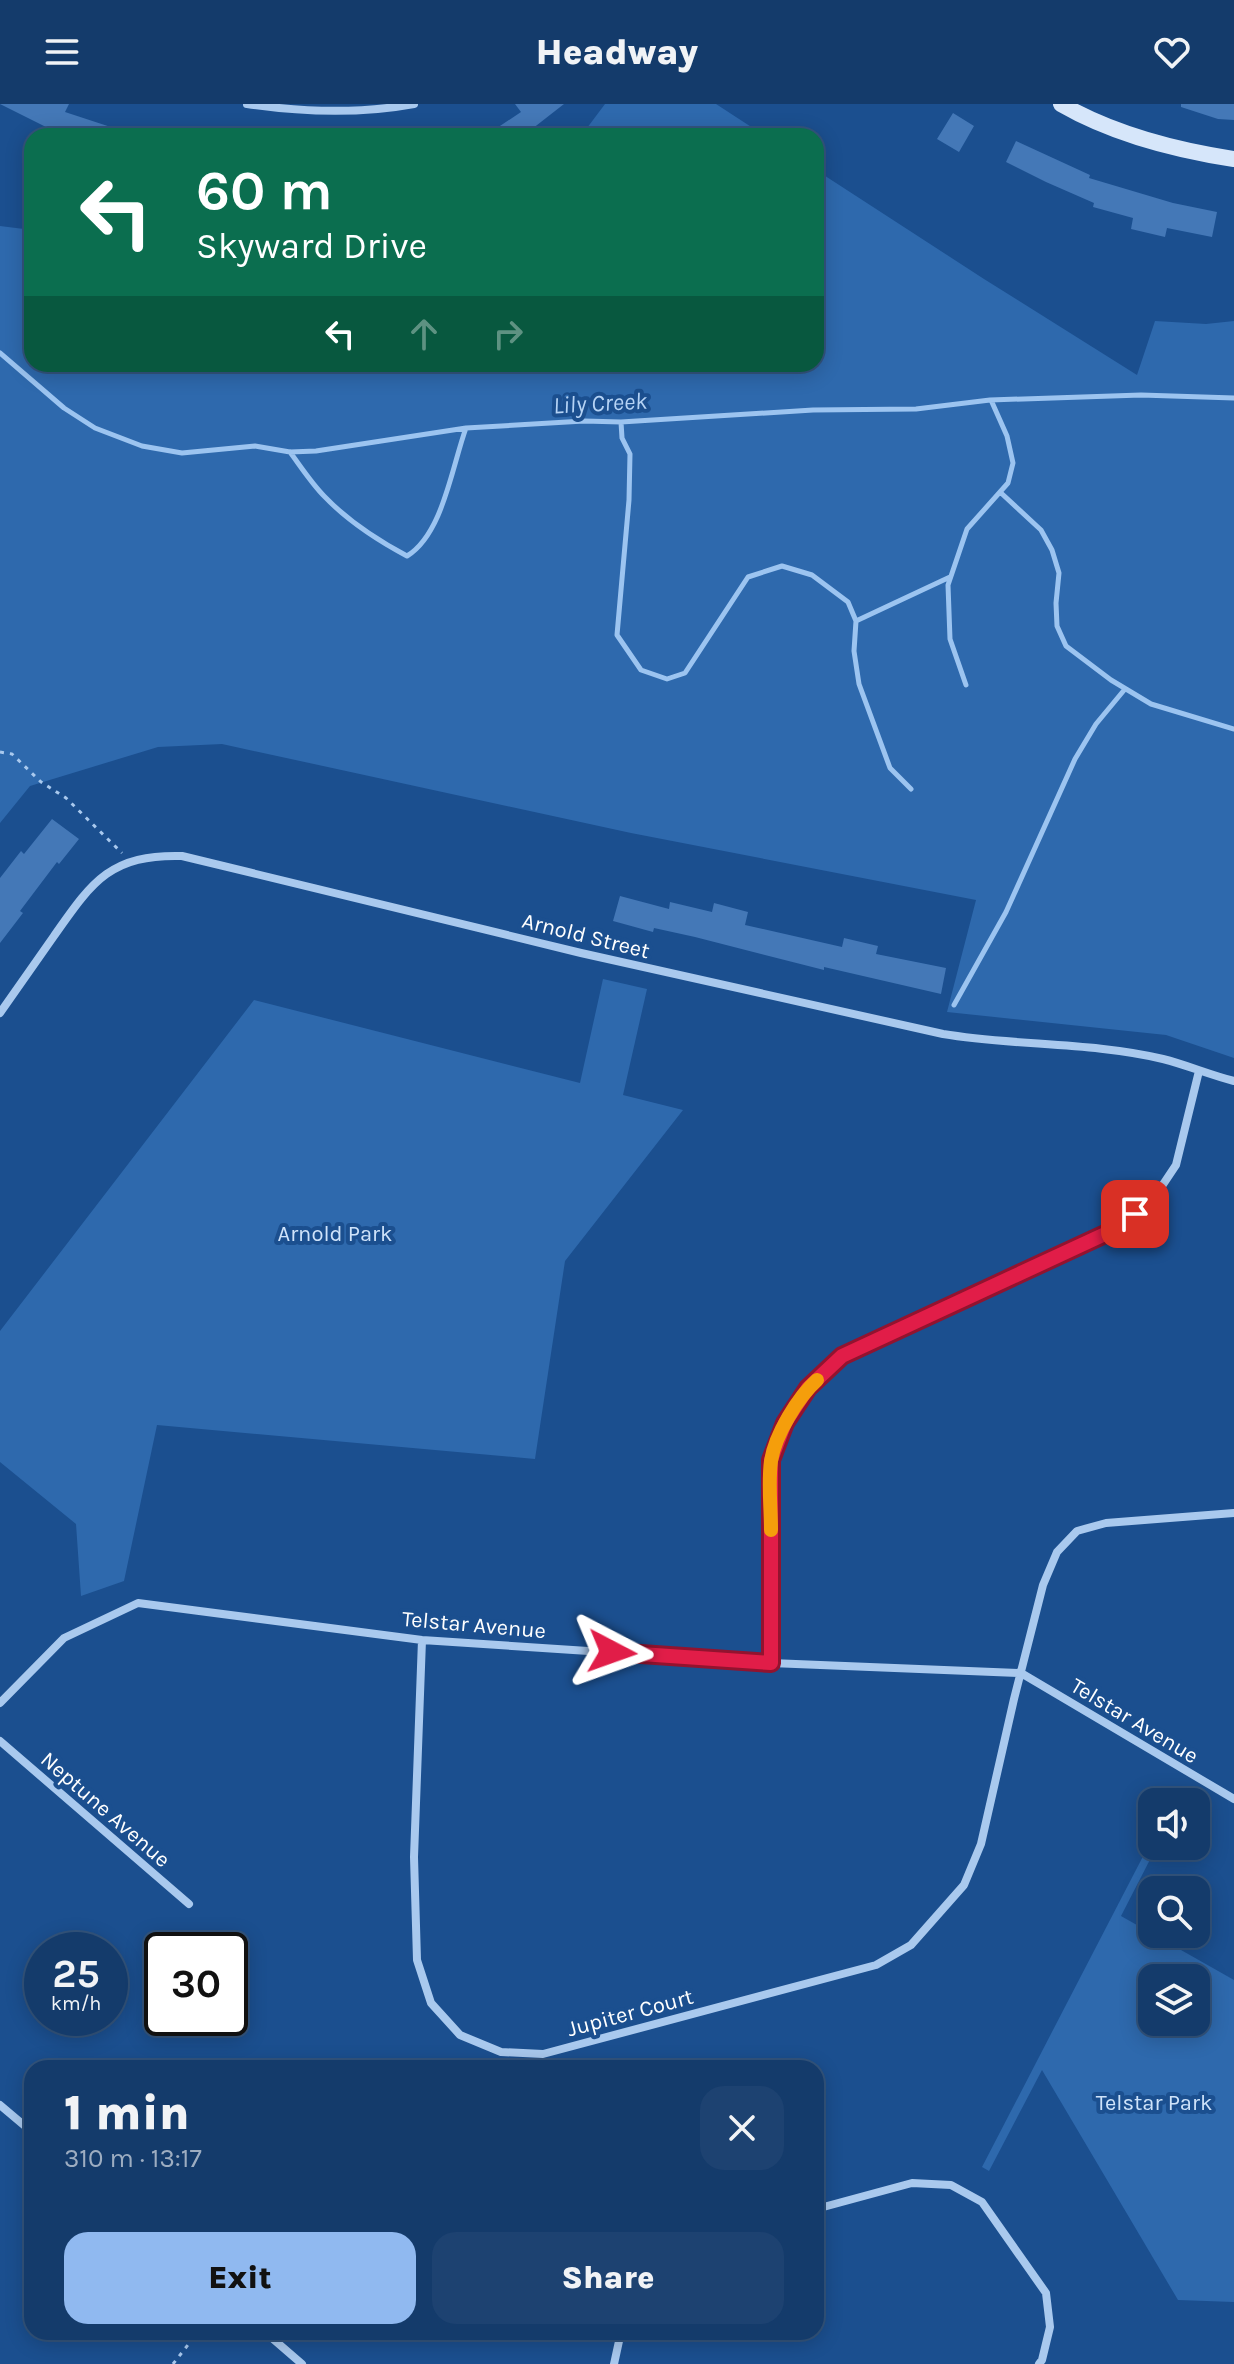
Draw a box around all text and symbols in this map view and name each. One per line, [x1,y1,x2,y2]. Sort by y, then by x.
icon: menu [40,30,84,74]
icon: heart [1150,30,1194,74]
text: Headway [536,31,698,73]
text: 60 m [196,158,333,223]
icon: left [64,160,168,264]
text: Skyward Drive [196,225,427,267]
icon: left [318,312,362,356]
icon: ahead [402,312,446,356]
icon: right [486,312,530,356]
water label: Lily Creek [552,387,649,419]
street label: Arnold Street [519,908,652,964]
pin [1101,1180,1169,1248]
icon: arrive [1113,1192,1157,1236]
park label: Arnold Park [278,1221,392,1247]
street label: Telstar Avenue [401,1606,547,1644]
position arrow [570,1610,654,1694]
street label: Telstar Avenue [1066,1673,1203,1769]
street label: Neptune Avenue [35,1746,175,1873]
map controls [1138,1788,1210,2036]
button: sound [1138,1788,1210,1860]
button: search [1138,1876,1210,1948]
speed limit sign: 30 [144,1932,248,2036]
text: 25 [52,1950,100,1997]
button: layers [1138,1964,1210,2036]
street label: Jupiter Court [564,1984,696,2042]
text: km/h [51,1992,101,2015]
text: 1 min [64,2085,190,2141]
button: close [700,2086,784,2170]
park label: Telstar Park [1096,2090,1212,2116]
text: 310 m · 13:17 [64,2143,202,2174]
button: Exit [64,2232,416,2324]
button: Share [432,2232,784,2324]

